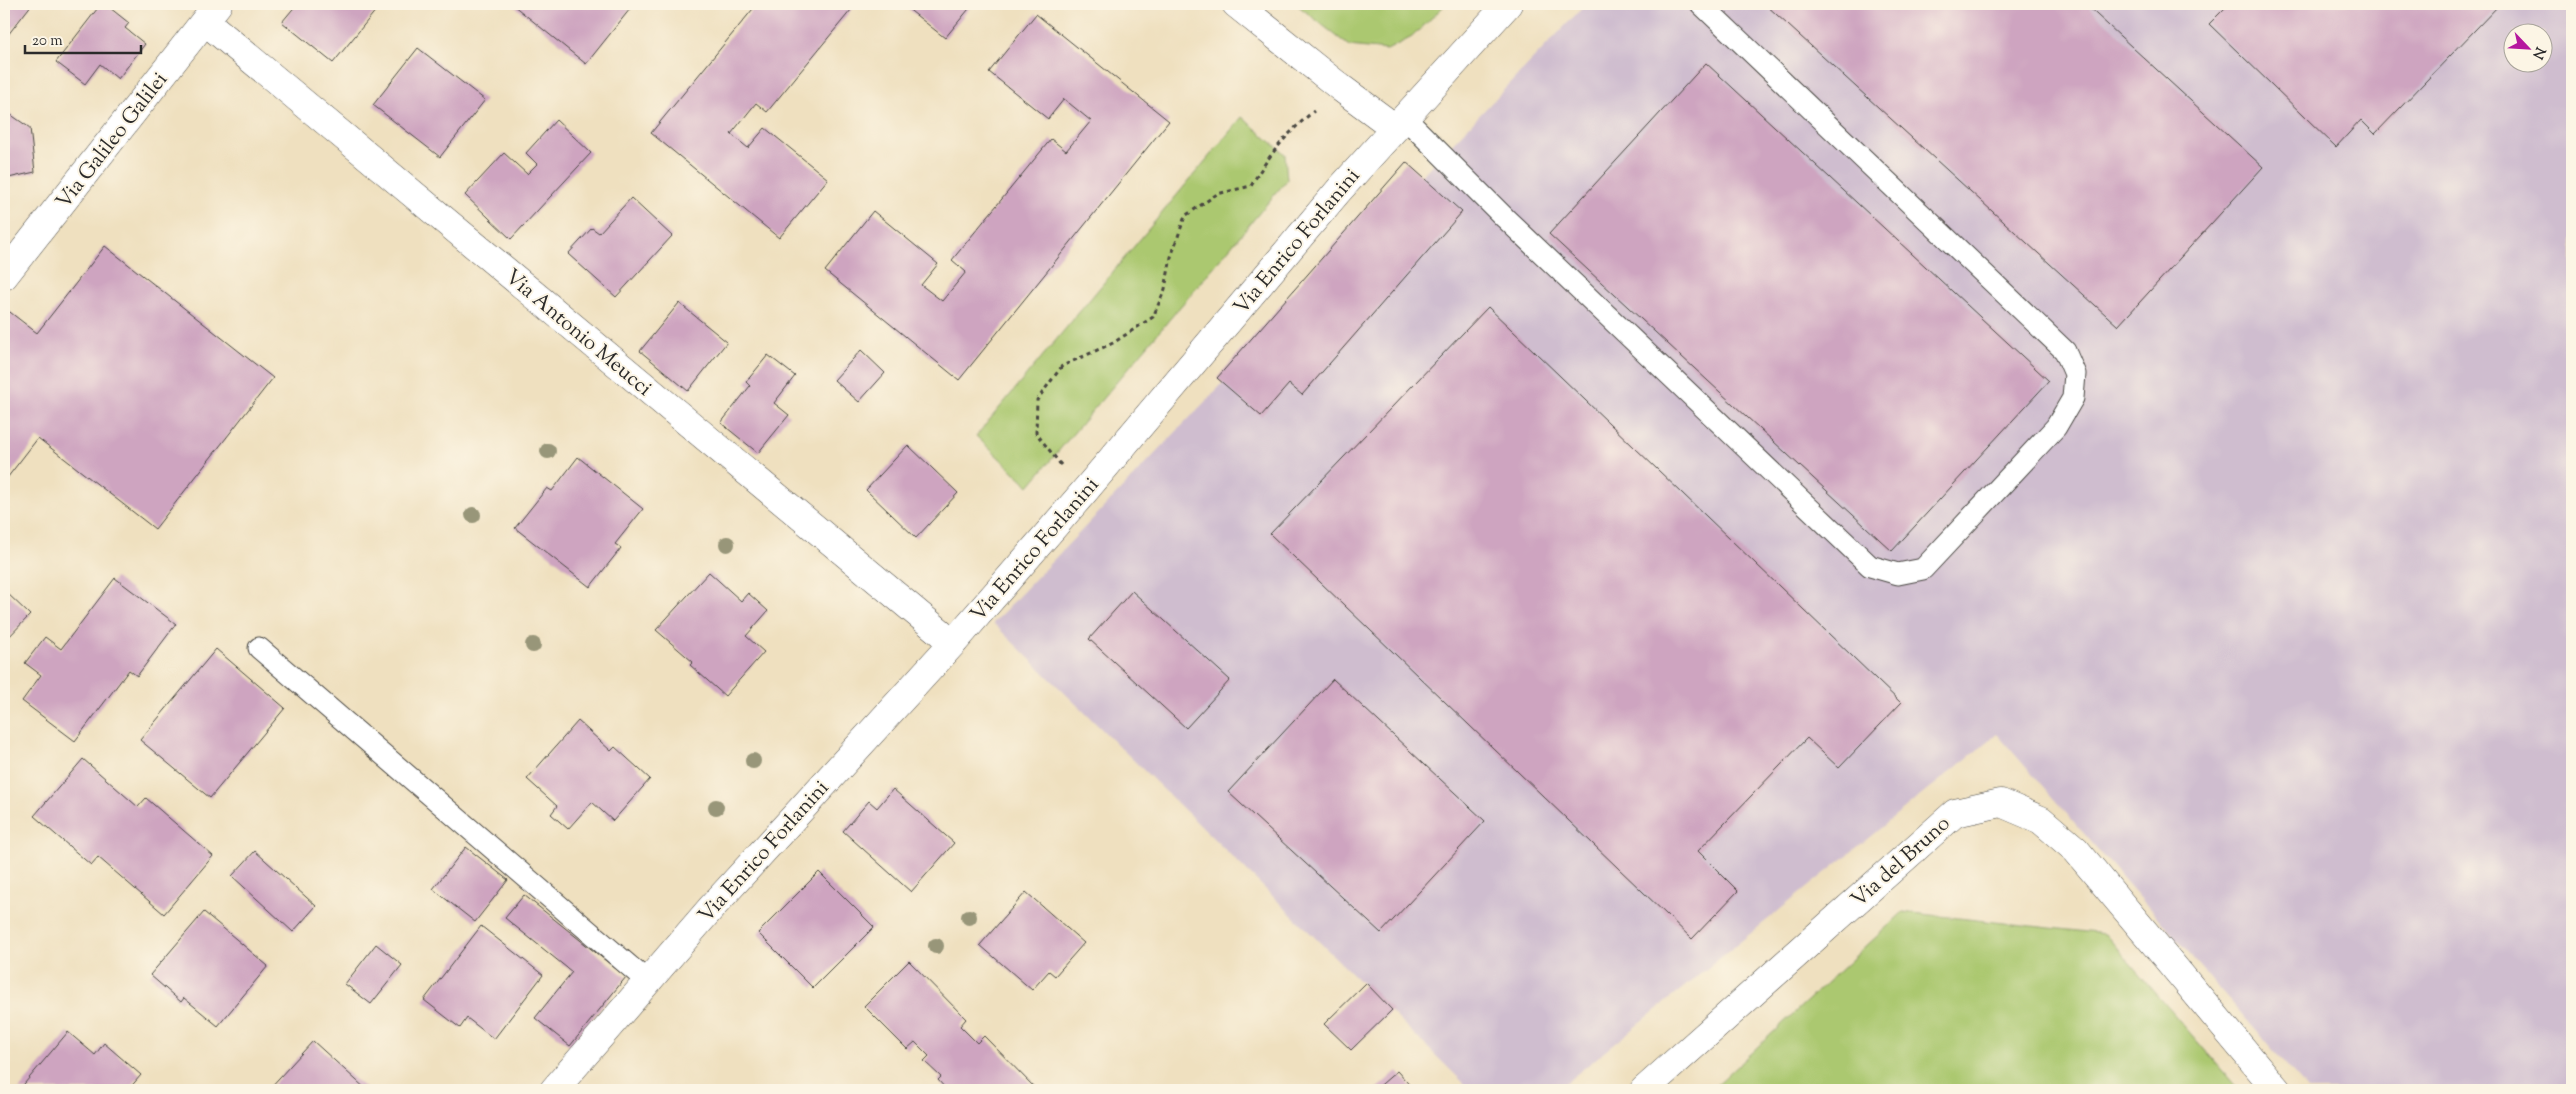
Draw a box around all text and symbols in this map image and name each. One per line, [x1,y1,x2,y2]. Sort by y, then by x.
scale bar [25,22,141,54]
north arrow [2504,22,2554,72]
text: 20 m [32,31,63,52]
text: N [2527,43,2549,62]
street label: Via Galileo Galilei [50,67,176,216]
street label: Via Enrico Forlanini [1227,163,1368,322]
street label: Via Antonio Meucci [498,263,658,404]
street label: Via Enrico Forlanini [964,471,1107,629]
street label: Via Enrico Forlanini [692,774,837,930]
street label: Via del Bruno [1845,810,1958,915]

